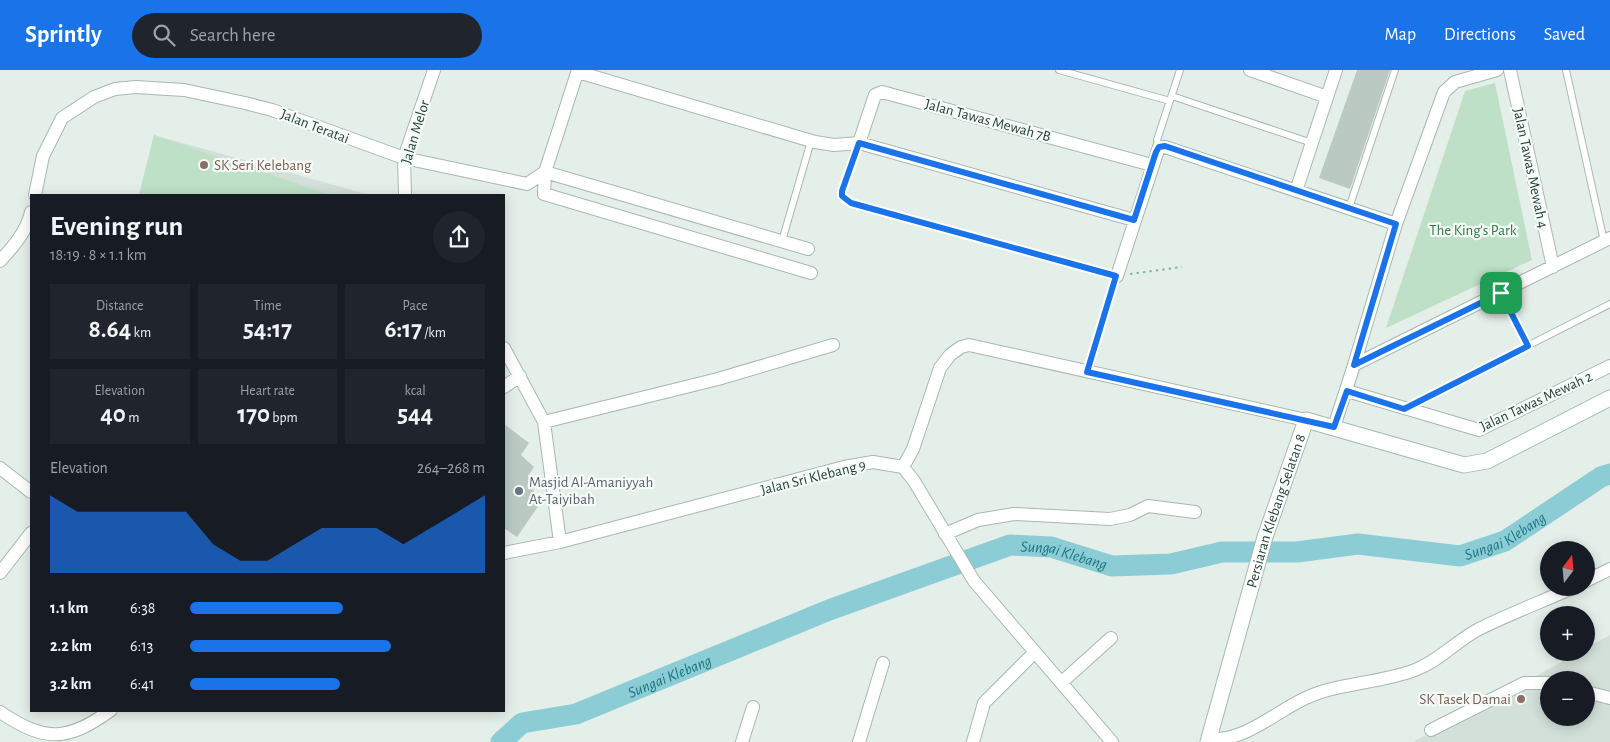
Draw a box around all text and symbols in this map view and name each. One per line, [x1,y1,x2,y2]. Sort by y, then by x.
search box [132,13,482,58]
icon: search [150,21,178,49]
text: Sprintly [25,23,102,47]
text: Search here [190,26,276,45]
text: Map [1385,26,1416,44]
text: Directions [1444,26,1516,44]
text: Saved [1544,26,1585,44]
street label: Jalan Tawas Mewah 7B [923,96,1052,145]
street label: Jalan Melor [399,98,432,166]
street label: Jalan Teratai [278,107,351,146]
street label: Jalan Tawas Mewah 4 [1510,107,1551,230]
place label: SK Seri Kelebang [214,158,312,173]
marker: SK Seri Kelebang [198,159,210,171]
button: share [433,211,485,263]
text: Evening run [50,213,183,241]
park label: The King's Park [1429,223,1517,238]
text: 18:19 · 8 × 1.1 km [50,247,147,263]
pin [1480,272,1522,314]
icon: arrive [1487,279,1515,307]
text: Distance [96,299,144,313]
text: Time [254,299,281,313]
text: Pace [403,299,428,313]
text: 8.64 [89,317,131,342]
text: 54:17 [243,317,292,342]
text: 6:17 [384,317,422,342]
text: km [131,326,151,340]
text: /km [422,326,446,340]
street label: Jalan Tawas Mewah 2 [1478,369,1595,434]
text: Elevation [95,384,145,398]
text: Heart rate [240,384,295,398]
text: kcal [404,384,426,398]
text: 40 [100,402,126,427]
text: 170 [237,402,270,427]
text: 544 [397,402,433,427]
text: m [126,411,139,425]
text: bpm [270,411,298,425]
street label: Persiaran Klebang Selatan 8 [1244,432,1308,589]
street label: Jalan Sri Klebang 9 [759,457,867,498]
text: Elevation [50,460,108,476]
text: 264–268 m [417,460,485,476]
place label: Masjid Al-Amaniyyah At-Taiyibah [529,475,653,507]
marker: Masjid Al-Amaniyyah At-Taiyibah [513,485,525,497]
water label: Sungai Klebang [1462,509,1549,563]
water label: Sungai Klebang [1020,539,1109,573]
north arrow [1540,541,1595,596]
map controls [1540,541,1595,726]
text: 1.1 km [50,600,88,616]
text: 6:38 [130,600,155,616]
button: + [1540,606,1595,661]
text: 2.2 km [50,638,92,654]
text: 6:13 [130,638,153,654]
water label: Sungai Klebang [625,652,714,701]
button: − [1540,671,1595,726]
text: 3.2 km [50,676,91,692]
text: 6:41 [130,676,154,692]
place label: SK Tasek Damai [1419,692,1511,707]
marker: SK Tasek Damai [1515,693,1527,705]

